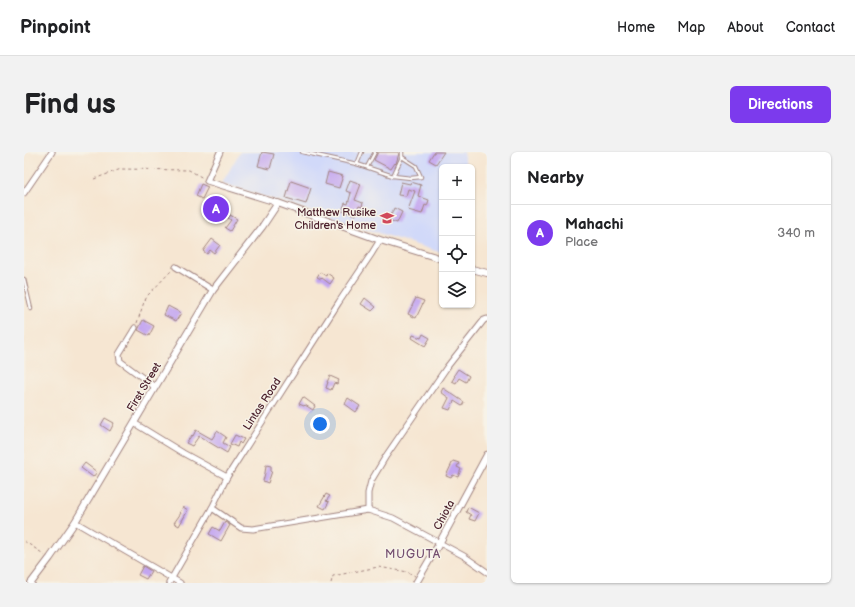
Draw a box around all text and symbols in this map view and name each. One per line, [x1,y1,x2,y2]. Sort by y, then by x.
text: Pinpoint [20,16,91,39]
text: Home [617,19,655,36]
text: Map [677,19,705,36]
text: About [727,19,764,36]
text: Contact [786,19,835,36]
button: Directions [730,86,831,123]
text: Find us [24,88,116,121]
map controls [439,164,475,308]
button: + [439,164,475,200]
text: Nearby [527,168,584,188]
pin: A [203,194,229,224]
button: − [439,200,475,236]
place label: Matthew Rusike Children's Home [295,206,376,232]
school or university icon: Matthew Rusike Children's Home [379,210,395,226]
text: Mahachi [565,215,623,234]
text: A [536,225,544,241]
text: 340 m [777,225,815,241]
text: Place [565,234,598,250]
button: locate [439,236,475,272]
button: layers [439,272,475,308]
street label: First Street [124,360,164,414]
street label: Lintas Road [240,376,284,432]
your location [310,414,330,434]
street label: Chiota [431,498,457,532]
district label: MUGUTA [385,547,441,562]

